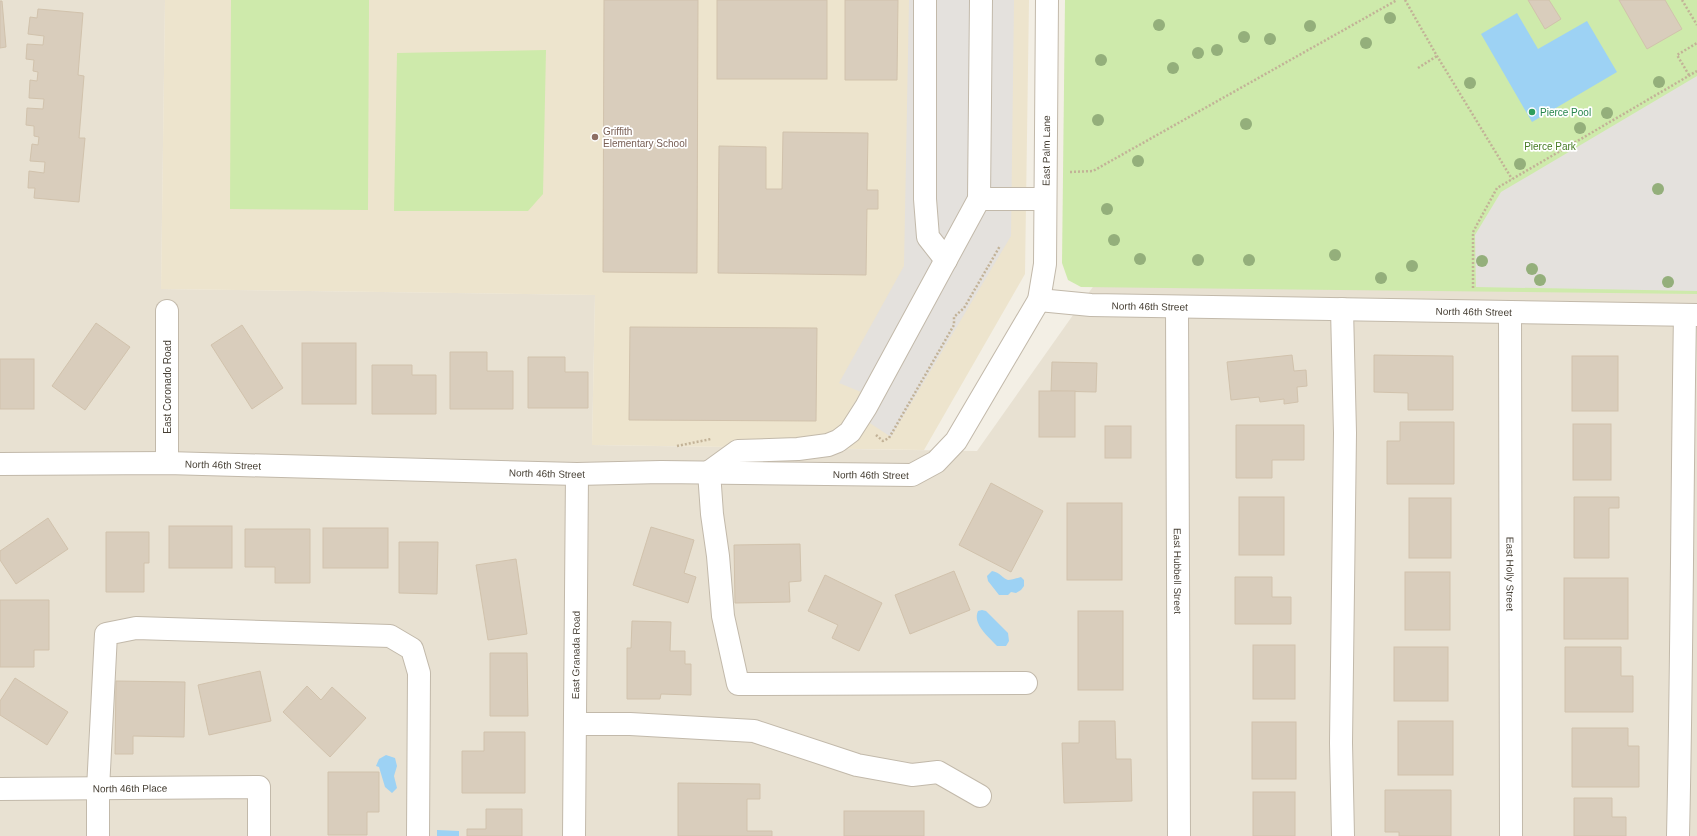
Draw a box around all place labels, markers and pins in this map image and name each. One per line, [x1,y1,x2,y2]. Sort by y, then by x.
marker: Pierce Pool [1527,107,1537,117]
place label: Pierce Pool [1540,107,1591,118]
place label: Griffith Elementary School [603,126,687,149]
marker: Griffith Elementary School [590,132,600,142]

